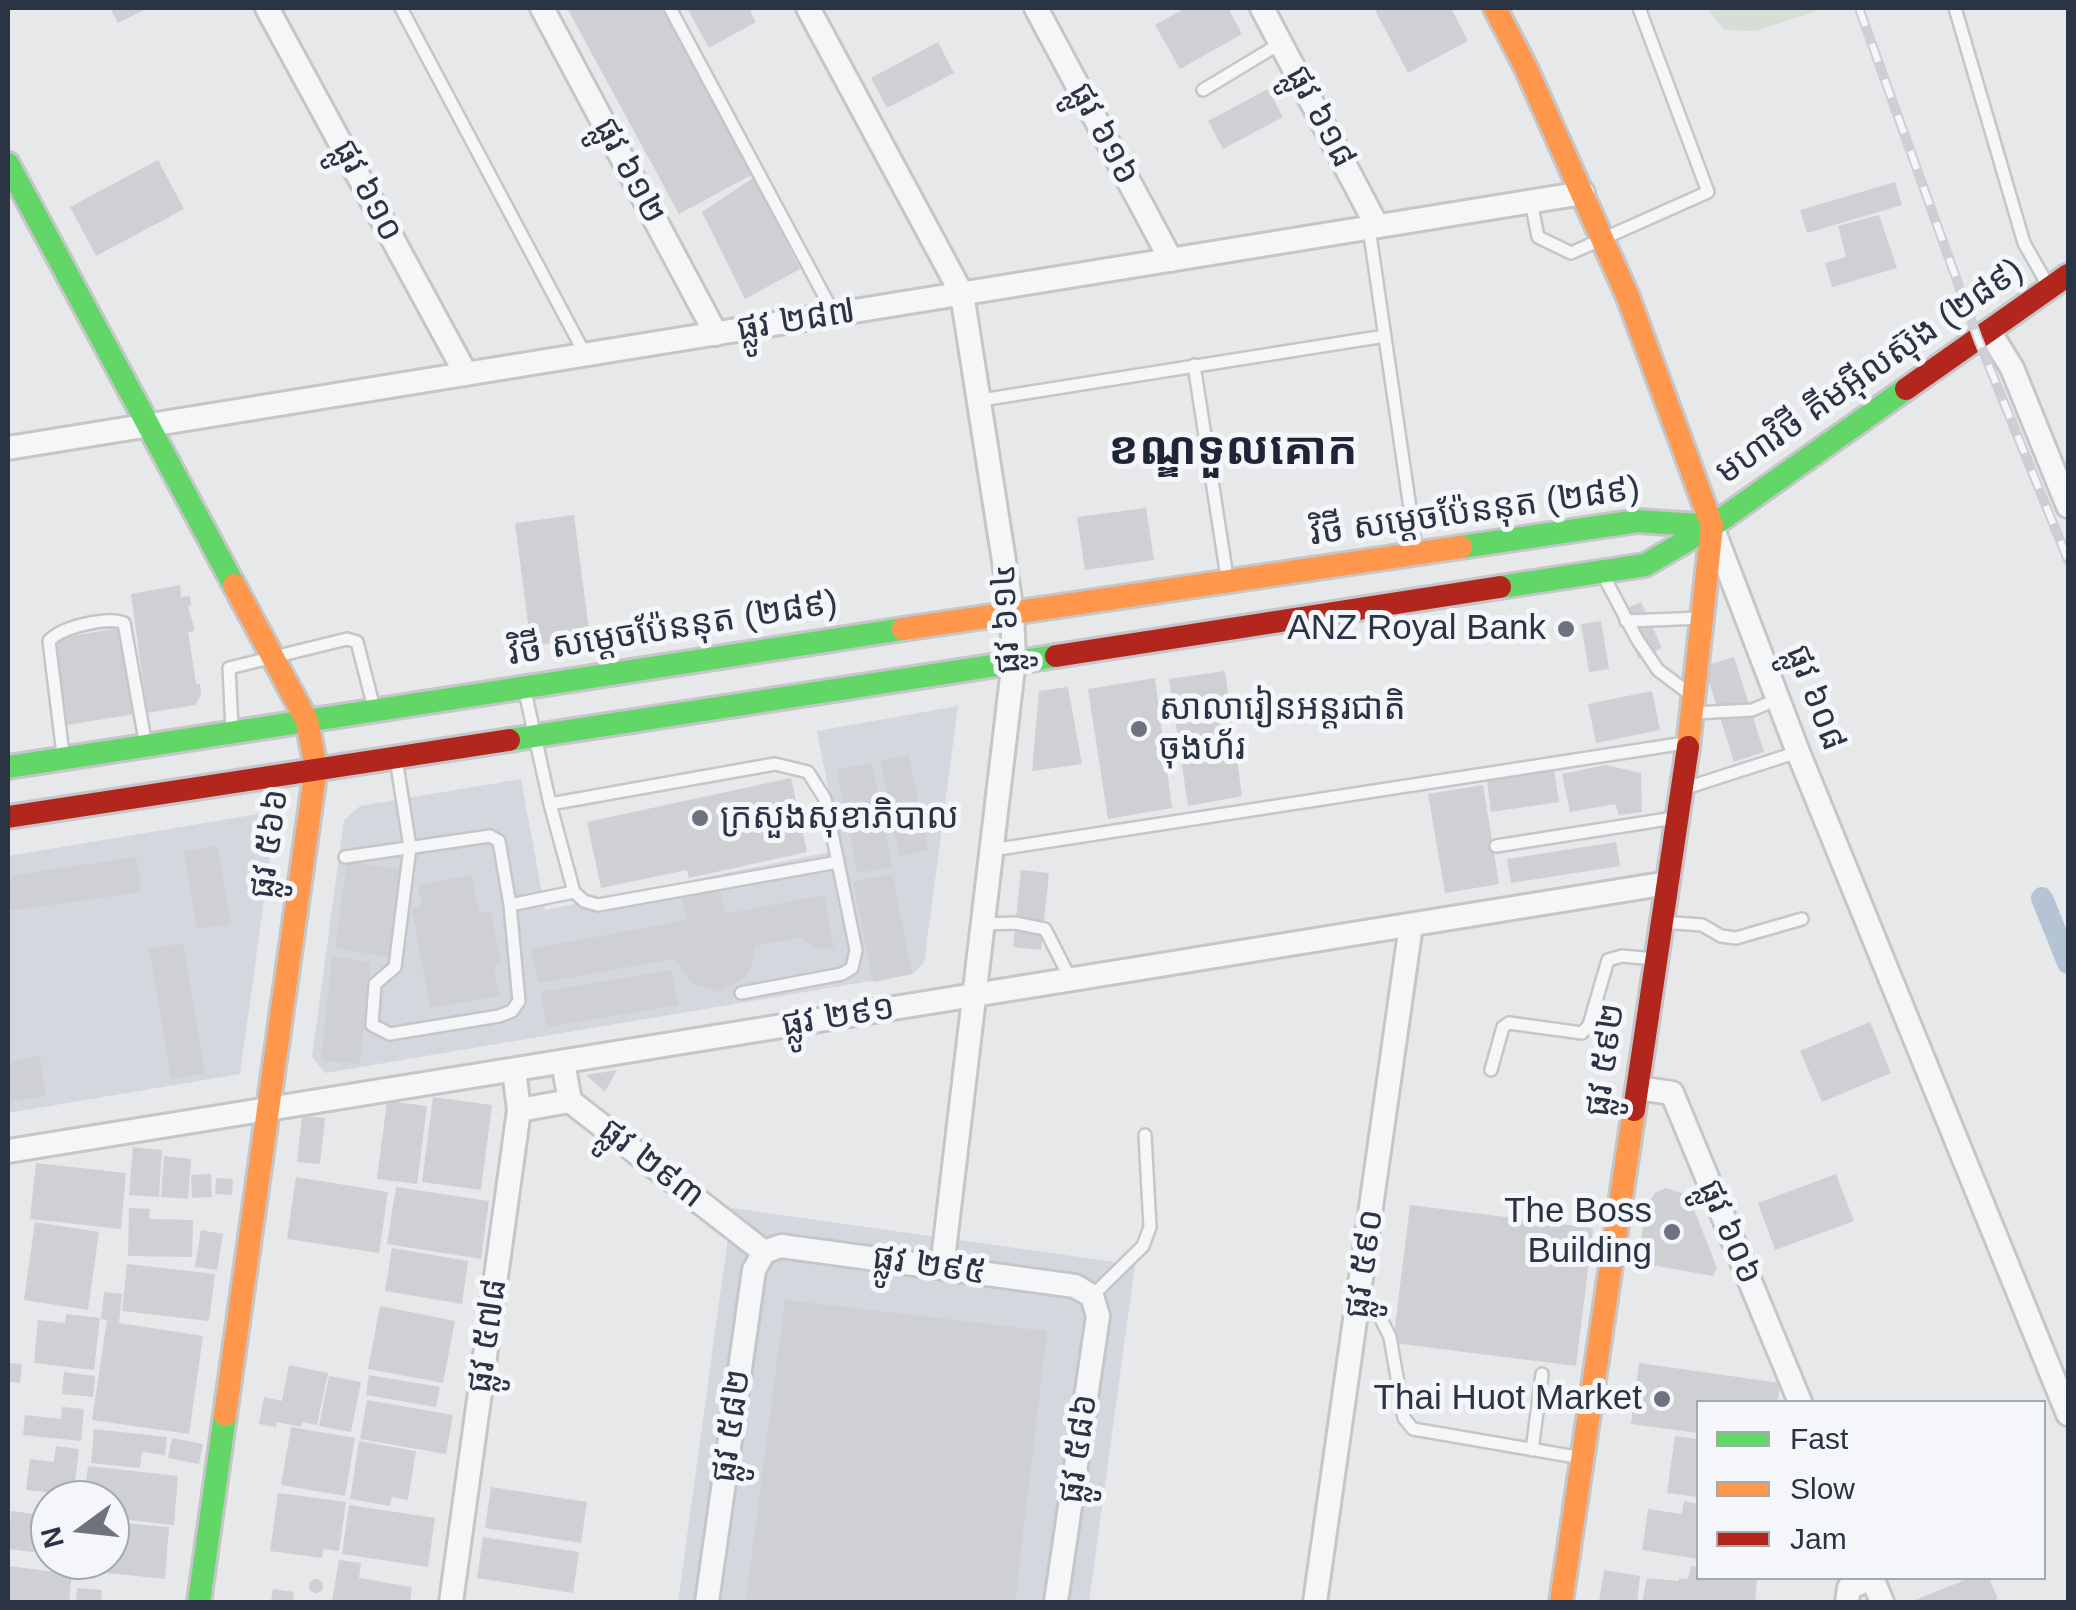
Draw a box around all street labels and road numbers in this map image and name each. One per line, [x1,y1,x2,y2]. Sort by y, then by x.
street label: ផ្លូវ ៦១៨ [1276,59,1364,175]
street label: ផ្លូវ ៦១៦ [1059,76,1147,192]
street label: ផ្លូវ ៦១២ [584,111,674,231]
street label: ផ្លូវ ៦១០ [323,133,411,249]
street label: មហាវិថី គីមអ៊ីលស៊ុង (២៨៩) [1708,250,2032,494]
street label: ផ្លូវ ២៨៧ [734,291,858,351]
street label: វិថី សម្តេចប៉ែននុត (២៨៩) [1307,468,1643,556]
street label: ផ្លូវ ៦១៤ [983,563,1031,675]
street label: វិថី សម្តេចប៉ែននុត (២៨៩) [506,582,840,676]
street label: ផ្លូវ ៦០៨ [1776,639,1854,757]
street label: ផ្លូវ ៥៦៦ [242,787,298,901]
street label: ផ្លូវ ២៩១ [778,987,898,1047]
street label: ផ្លូវ ៥៩២ [1577,1001,1635,1119]
street label: ផ្លូវ ២៩៣ [590,1110,712,1218]
street label: ផ្លូវ ៦០៦ [1688,1173,1770,1291]
street label: ផ្លូវ ៥៩០ [1337,1207,1393,1321]
street label: ផ្លូវ ២៩៥ [870,1237,988,1295]
street label: ផ្លូវ ៥៧៨ [459,1276,517,1396]
street label: ផ្លូវ ៥៨២ [703,1367,761,1485]
street label: ផ្លូវ ៥៨៦ [1051,1392,1107,1506]

